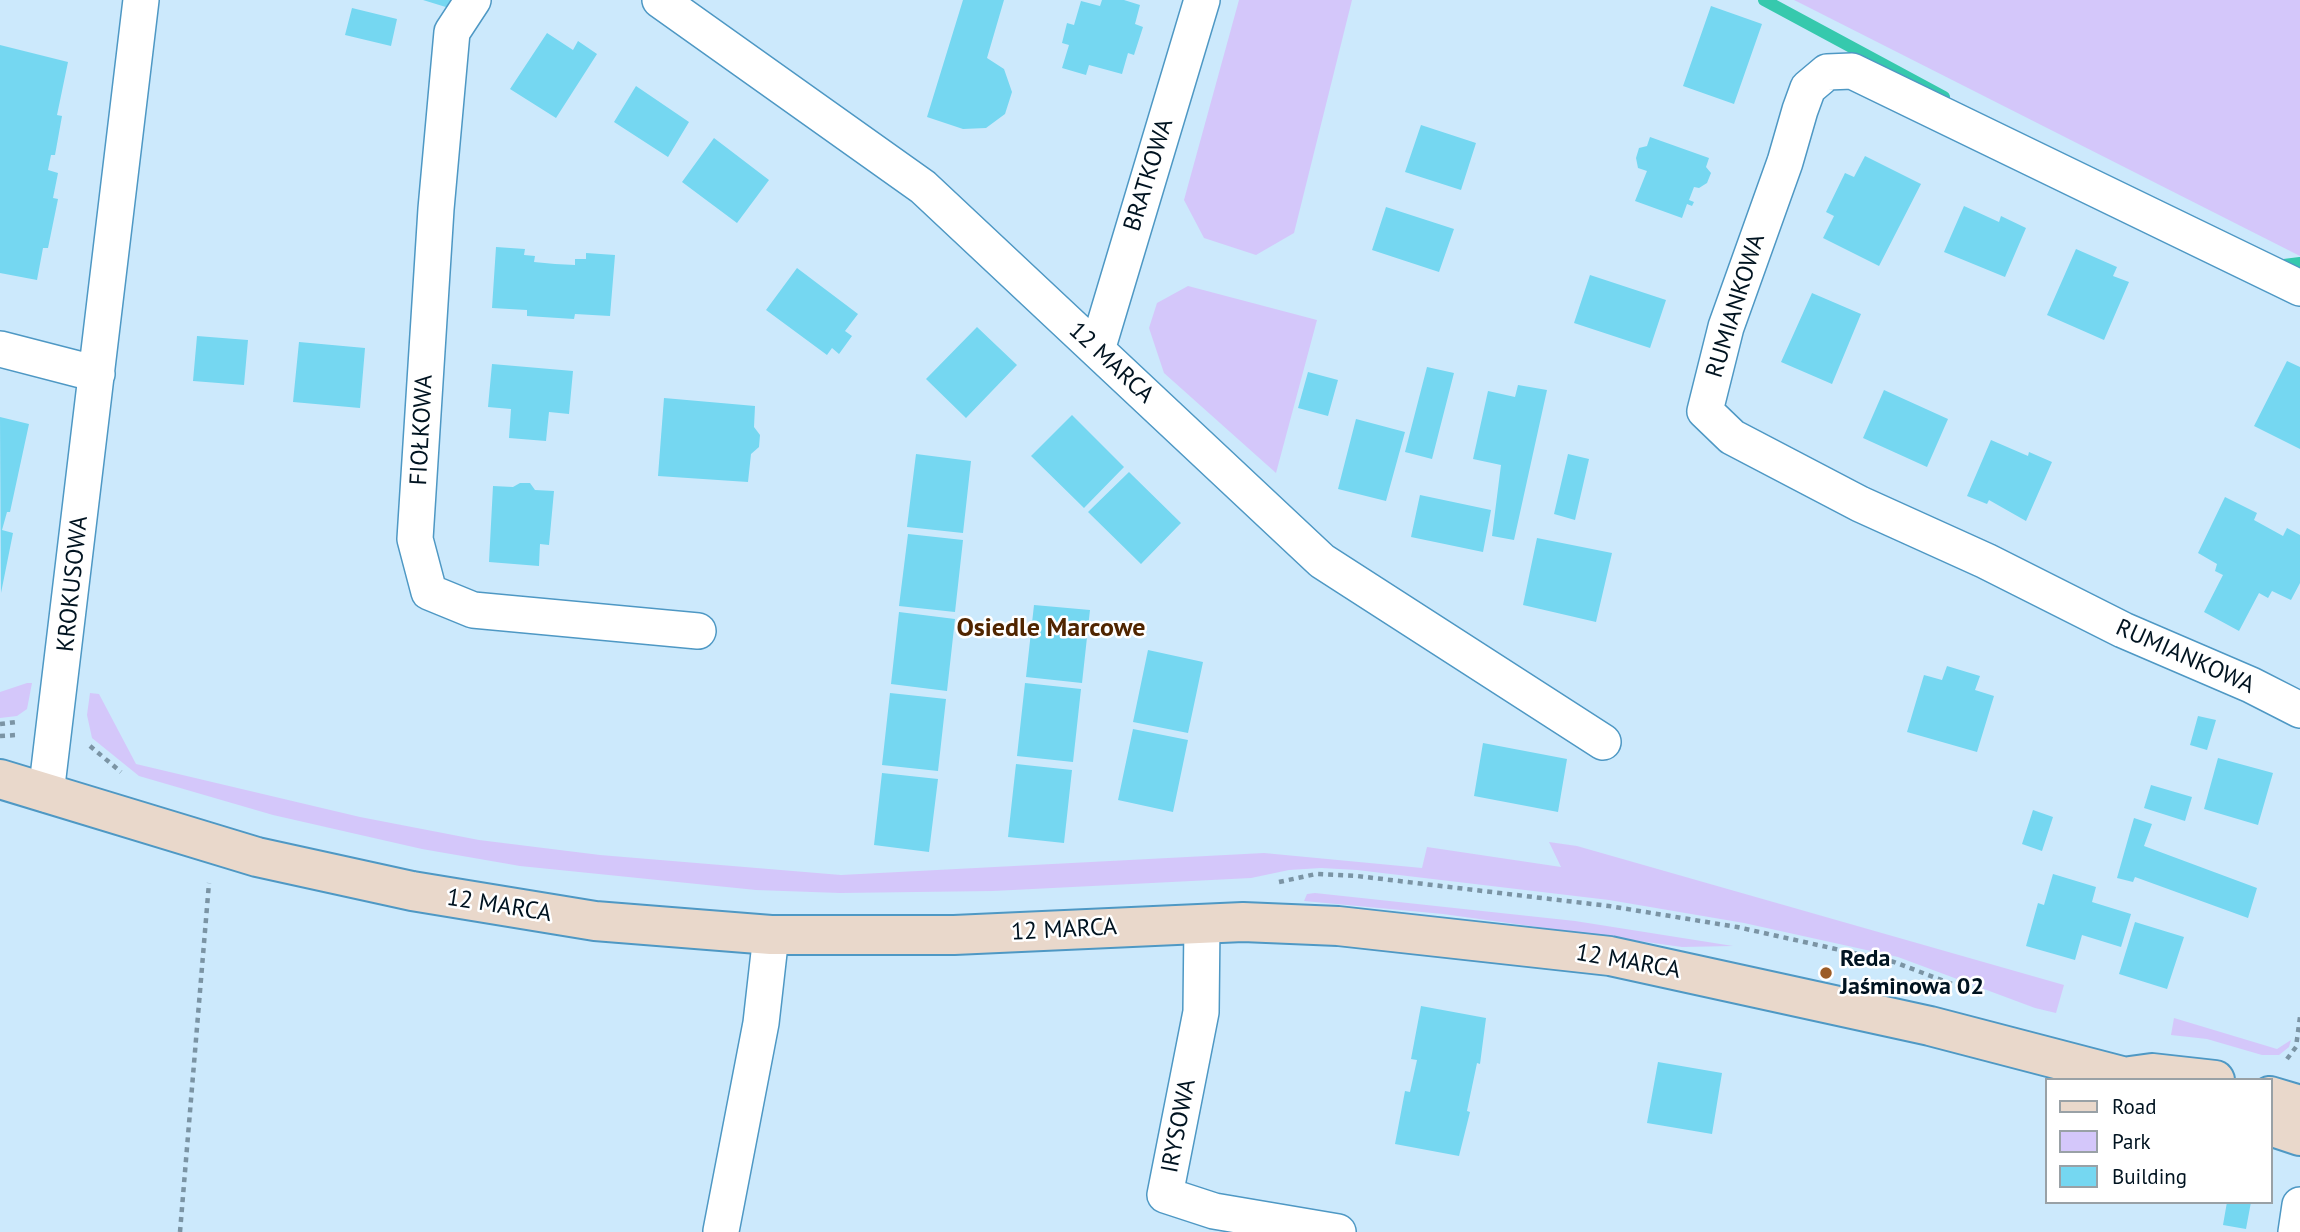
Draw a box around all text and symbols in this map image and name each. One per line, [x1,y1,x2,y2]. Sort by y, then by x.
street label: BRATKOWA [1118,115,1180,235]
street label: RUMIANKOWA [1700,231,1772,381]
street label: 12 MARCA [1062,316,1160,410]
street label: FIOŁKOWA [405,374,439,486]
street label: KROKUSOWA [52,515,94,653]
district label: Osiedle Marcowe [956,613,1146,645]
street label: RUMIANKOWA [2111,614,2259,700]
street label: 12 MARCA [444,883,554,929]
street label: 12 MARCA [1010,913,1118,947]
street label: 12 MARCA [1573,939,1683,985]
place label: Reda Jaśminowa 02 [1840,945,1984,1001]
marker: Reda Jaśminowa 02 [1818,965,1834,981]
street label: IRYSOWA [1156,1077,1202,1175]
legend [2044,1078,2272,1204]
text: Road [2112,1093,2156,1120]
text: Park [2112,1128,2151,1155]
text: Building [2112,1163,2187,1190]

